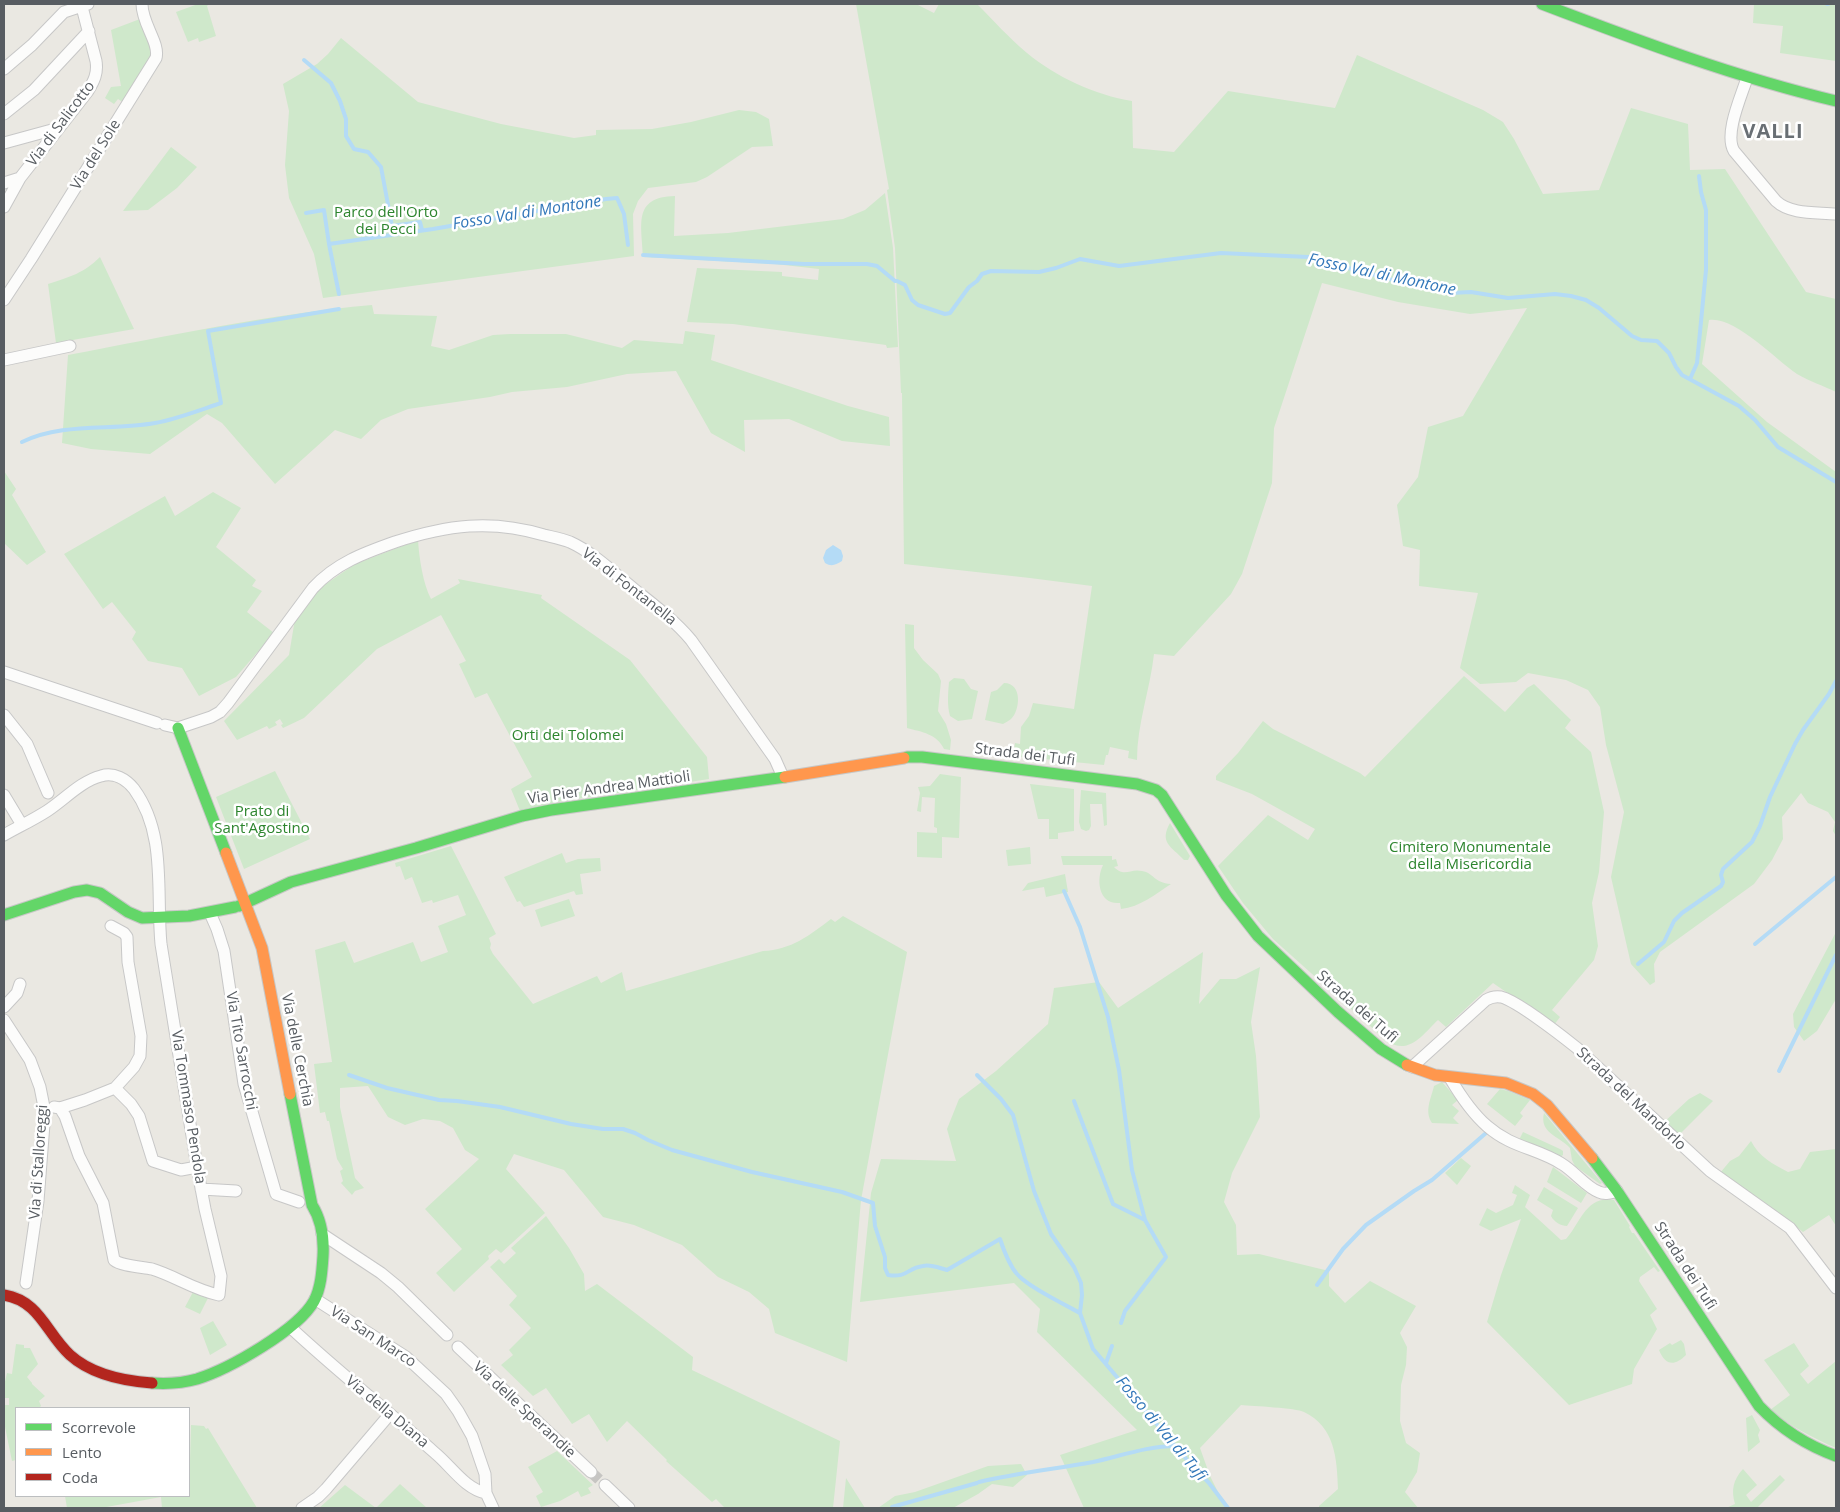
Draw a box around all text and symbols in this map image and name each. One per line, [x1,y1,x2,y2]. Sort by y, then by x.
street label: Via di Salicotto [23,78,99,170]
street label: Via del Sole [67,116,125,194]
district label: VALLI [1742,120,1804,144]
water label: Fosso Val di Montone [451,192,603,234]
park label: Parco dell'Orto dei Pecci [334,204,438,239]
water label: Fosso Val di Montone [1307,250,1457,300]
street label: Via di Fontanella [578,545,680,629]
park label: Orti dei Tolomei [512,727,624,745]
street label: Strada dei Tufi [974,740,1076,770]
street label: Via Pier Andrea Mattioli [527,768,691,808]
park label: Prato di Sant'Agostino [214,803,310,838]
park label: Cimitero Monumentale della Misericordia [1389,839,1551,874]
street label: Strada dei Tufi [1313,967,1401,1047]
street label: Via Tito Sarrocchi [222,990,260,1112]
street label: Via delle Cerchia [277,992,317,1108]
street label: Via Tommaso Pendola [167,1029,209,1185]
street label: Strada del Mandorlo [1573,1044,1689,1154]
street label: Via di Stalloreggi [26,1104,52,1220]
street label: Strada dei Tufi [1650,1219,1720,1313]
street label: Via San Marco [327,1303,419,1371]
street label: Via delle Sperandie [469,1358,579,1462]
street label: Via della Diana [342,1372,432,1452]
water label: Fosso di Val di Tufi [1112,1373,1210,1485]
legend [15,1407,190,1497]
text: Scorrevole [62,1417,136,1437]
text: Lento [62,1442,102,1462]
text: Coda [62,1467,98,1487]

